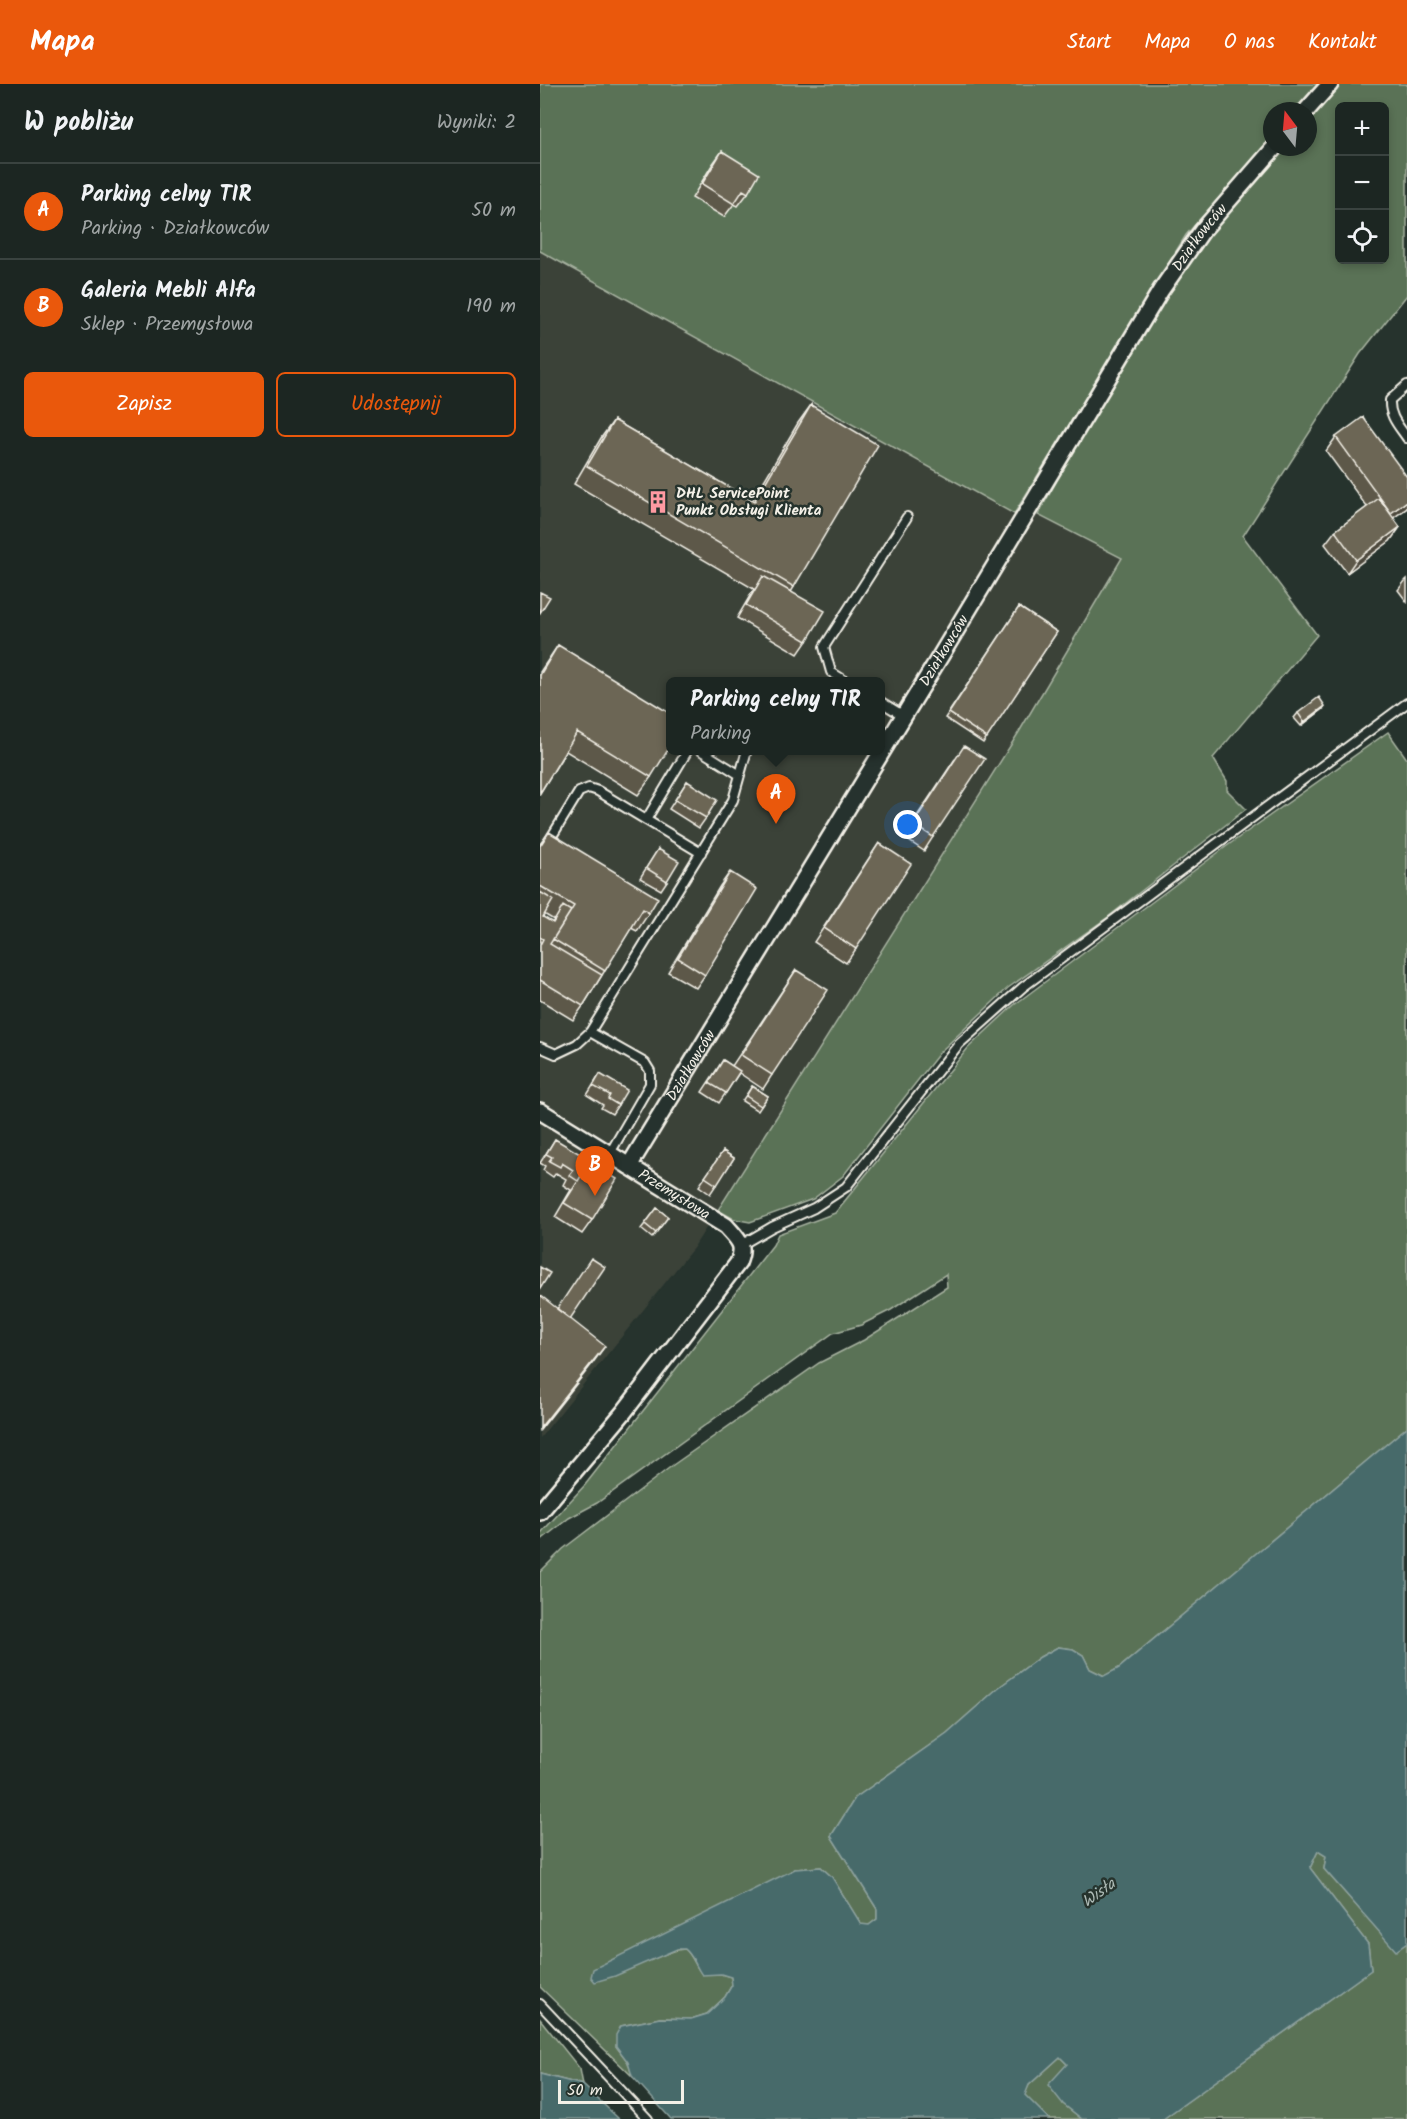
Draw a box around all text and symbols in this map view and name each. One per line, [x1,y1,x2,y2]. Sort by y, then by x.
text: Mapa [30,20,95,65]
text: Start [1067,26,1111,59]
text: Mapa [1144,26,1191,59]
text: O nas [1224,26,1275,59]
text: Kontakt [1308,26,1377,59]
text: W pobliżu [24,102,133,144]
north arrow [1263,102,1317,156]
map controls [1335,102,1389,264]
button: + [1335,102,1389,156]
text: Wyniki: 2 [437,107,516,139]
button: − [1335,156,1389,210]
text: Parking celny TIR [81,178,252,213]
text: A [37,195,50,227]
text: 50 m [471,195,516,227]
street label: Działkowców [1166,198,1234,277]
button: locate [1335,210,1389,264]
text: Parking · Działkowców [81,213,269,245]
text: Galeria Mebli Alfa [81,274,256,309]
text: B [37,291,50,323]
text: 190 m [466,291,516,323]
text: Sklep · Przemysłowa [81,309,253,341]
button: Zapisz [24,372,264,437]
button: Udostępnij [276,372,516,437]
place label: DHL ServicePoint Punkt Obsługi Klienta [676,482,822,523]
building icon: DHL ServicePoint Punkt Obsługi Klienta [645,489,671,515]
street label: Działkowców [914,610,976,691]
popup [666,677,885,755]
text: Parking celny TIR [690,683,861,718]
text: Parking [690,718,751,750]
pin: A [756,774,796,824]
your location [893,810,922,839]
street label: Działkowców [660,1025,723,1106]
pin: B [576,1146,614,1196]
street label: Przemysłowa [633,1163,715,1227]
water label: Wisła [1077,1872,1122,1914]
scale bar [558,2077,684,2104]
text: 50 m [567,2078,603,2103]

